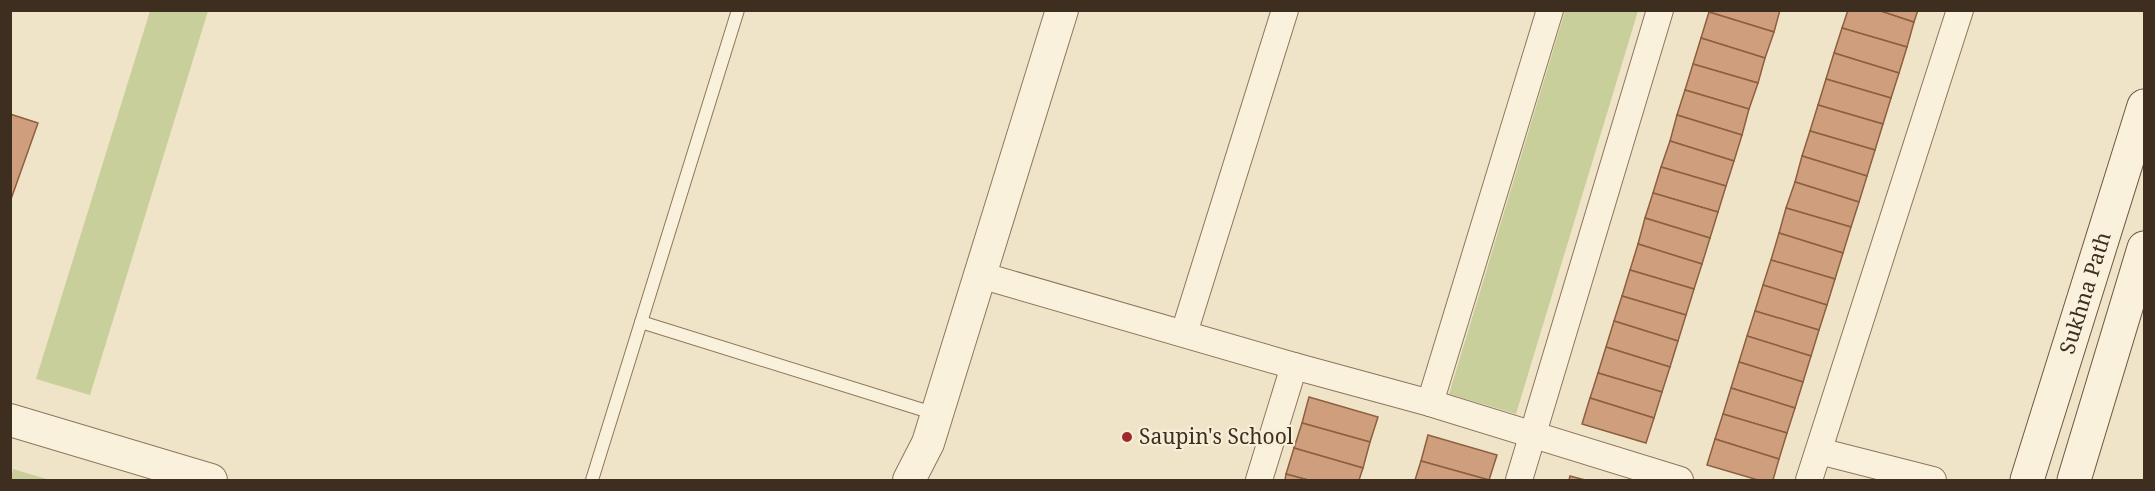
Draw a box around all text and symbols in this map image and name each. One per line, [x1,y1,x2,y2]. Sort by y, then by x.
street label: Sukhna Path [2052,228,2117,357]
place label: Saupin's School [1139,422,1294,450]
marker: Saupin's School [1120,430,1134,444]

